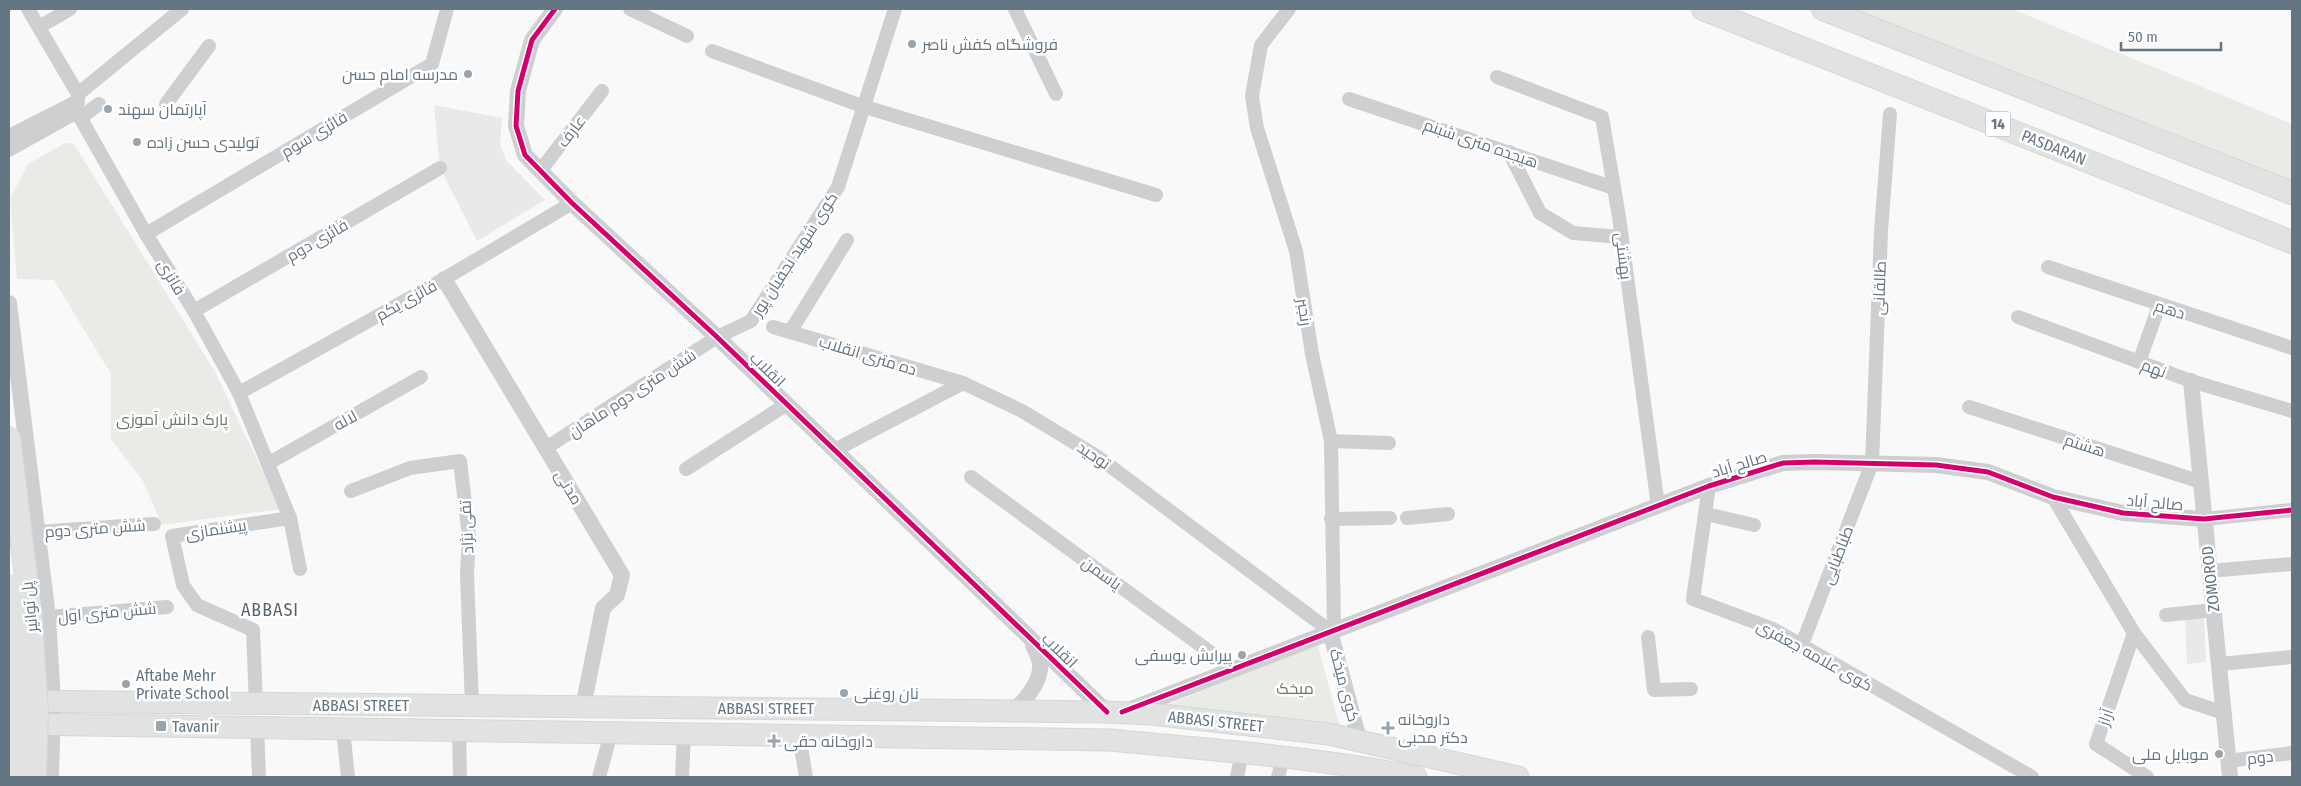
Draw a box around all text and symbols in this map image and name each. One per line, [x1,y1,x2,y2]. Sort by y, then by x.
scale bar [2121,20,2221,52]
text: 50 m [2128,28,2158,46]
place label: فروشگاه کفش ناصر [921,35,1058,55]
marker: فروشگاه کفش ناصر [906,38,918,50]
place label: مدرسه امام حسن [342,65,458,86]
marker: مدرسه امام حسن [462,68,474,80]
place label: آپارتمان سهند [118,100,207,121]
marker: آپارتمان سهند [102,103,114,115]
street label: فائزی سوم [278,107,352,163]
street label: عارف [553,112,590,151]
road number: 14 [1986,112,2010,136]
street label: هیجده متری شبنم [1420,115,1541,174]
street label: PASDARAN [2019,126,2089,169]
place label: تولیدی حسن زاده [147,133,260,153]
marker: تولیدی حسن زاده [131,136,143,148]
street label: کوی شهید نجفیان پور [747,189,843,322]
street label: فائزی دوم [283,215,352,267]
street label: بهشتی [1610,231,1636,281]
street label: فائزی [153,256,189,299]
street label: طالقانی [1869,261,1891,316]
street label: فائزی یکم [372,276,441,327]
street label: رنجبر [1293,296,1316,327]
street label: دهم [2152,296,2188,325]
street label: ده متری انقلاب [817,332,919,380]
street label: شش متری دوم ماهان [565,345,701,443]
street label: انقلاب [746,348,789,391]
street label: نهم [2138,355,2169,384]
street label: لاله [330,406,360,435]
park label: پارک دانش آموزی [116,410,229,431]
street label: هشتم [2061,430,2108,463]
street label: توحید [1074,438,1114,474]
street label: صالح آباد [1709,447,1770,484]
street label: مدنی [550,466,586,509]
street label: صالح آباد [2126,491,2184,516]
street label: تقی نژاد [456,499,478,554]
street label: شش متری دوم [44,515,146,544]
street label: پیشنمازی [184,515,249,546]
street label: طباطبایی [1818,523,1858,587]
street label: ZOMOROD [2198,545,2223,613]
street label: یاسمن [1078,553,1126,595]
street label: پل توانیر [17,580,44,634]
street label: شش متری اول [57,599,157,627]
district label: ABBASI [241,599,299,621]
street label: کوی علامه جعفری [1753,616,1876,696]
street label: انقلاب [1038,629,1081,672]
place label: پیرایش یوسفی [1135,646,1233,667]
street label: کوی میخک [1325,646,1363,724]
marker: پیرایش یوسفی [1236,649,1248,661]
place label: Aftabe Mehr Private School [136,666,229,703]
marker: Aftabe Mehr Private School [120,678,132,690]
park label: میخک [1276,679,1314,698]
place label: نان روغنی [854,684,919,704]
marker: نان روغنی [838,687,850,699]
street label: ABBASI STREET [313,696,410,715]
street label: ABBASI STREET [718,699,815,718]
street label: آراز [2093,705,2117,729]
street label: ABBASI STREET [1167,707,1265,736]
place label: داروخانه دکتر محبی [1398,710,1468,748]
place label: Tavanir [172,717,219,736]
marker: Tavanir [154,719,168,733]
marker: داروخانه دکتر محبی [1382,722,1394,734]
place label: داروخانه حقی [784,732,873,752]
marker: داروخانه حقی [768,735,780,747]
place label: موبایل ملی [2132,745,2209,765]
street label: دوم [2246,746,2275,771]
marker: موبایل ملی [2213,748,2225,760]

